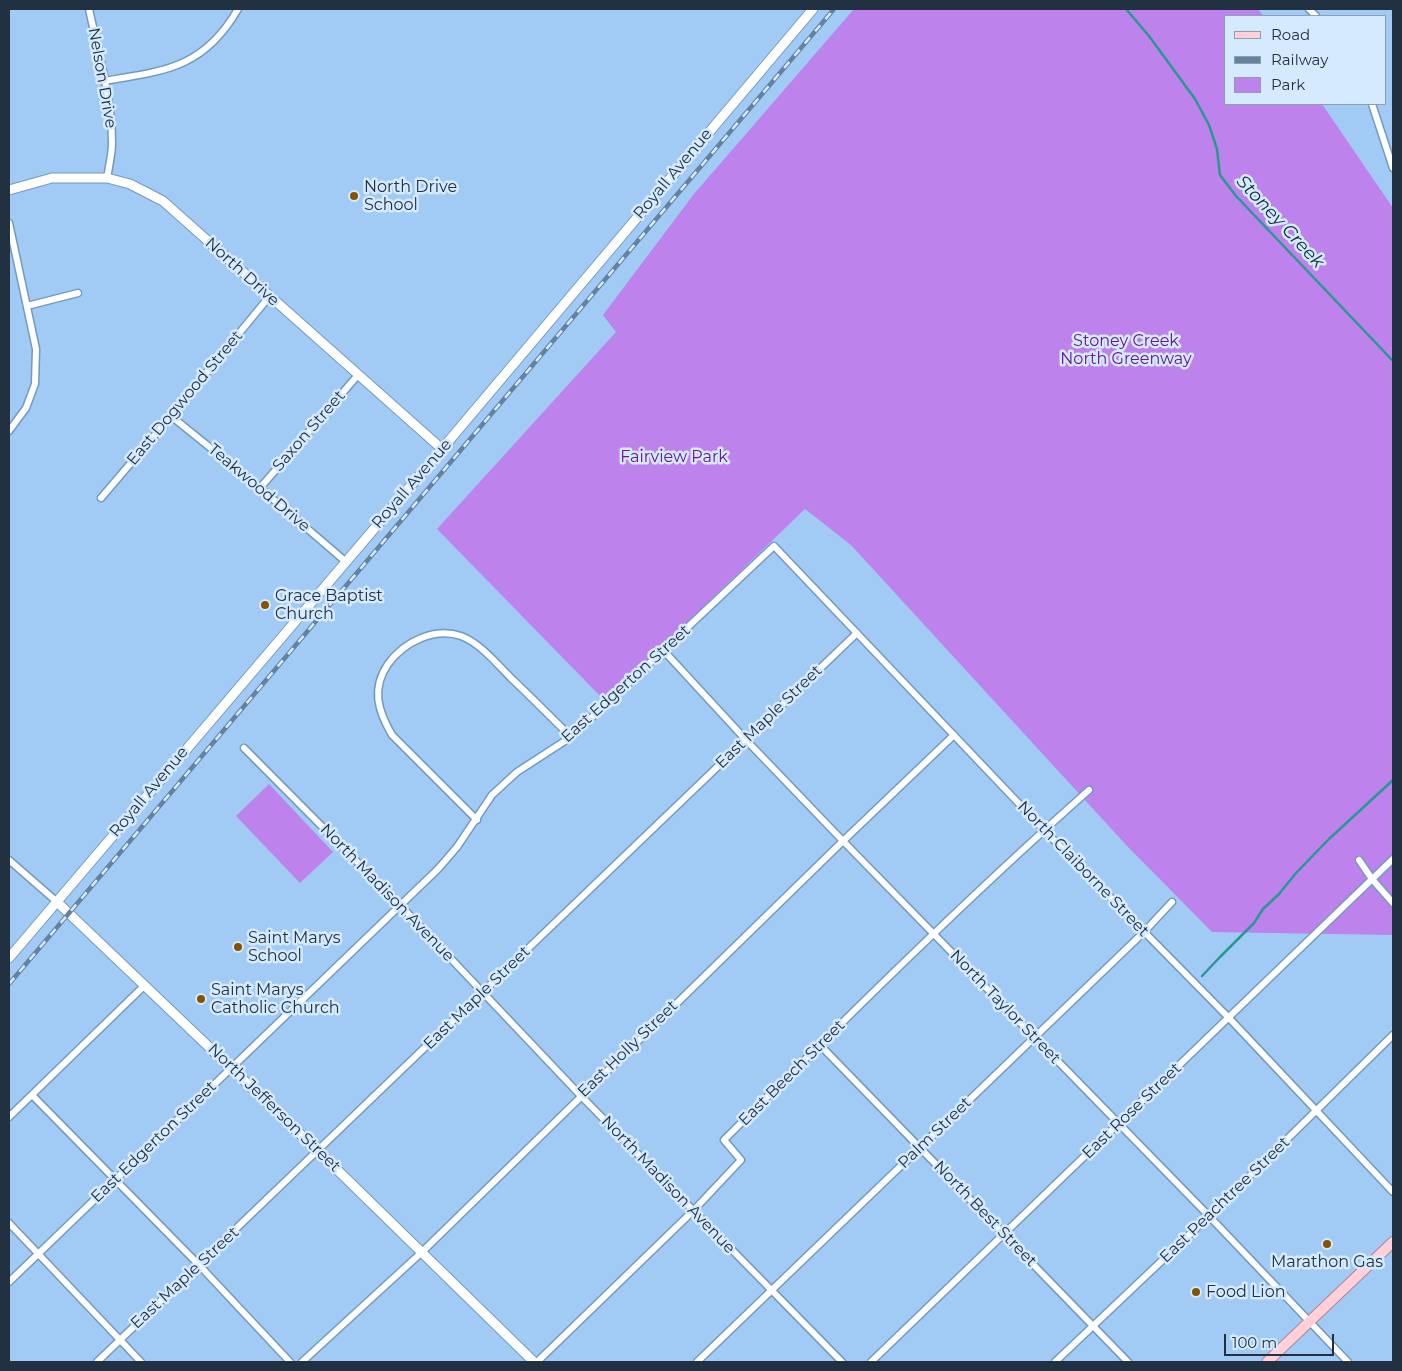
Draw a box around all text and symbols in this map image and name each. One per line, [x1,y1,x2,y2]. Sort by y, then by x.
legend [1224,15,1387,105]
text: Road [1271,25,1310,44]
street label: Nelson Drive [84,26,120,130]
text: Railway [1271,50,1328,69]
text: Park [1271,75,1305,94]
street label: Royall Avenue [630,125,716,223]
water label: Stoney Creek [1231,171,1329,273]
place label: North Drive School [364,177,457,215]
marker: North Drive School [348,190,360,202]
street label: North Drive [201,234,283,310]
street label: East Dogwood Street [123,327,247,469]
park label: Stoney Creek North Greenway [1060,331,1192,369]
street label: Saxon Street [269,387,349,475]
street label: Royall Avenue [368,435,456,533]
street label: Teakwood Drive [204,440,314,536]
park label: Fairview Park [620,447,728,467]
place label: Grace Baptist Church [275,586,383,624]
marker: Grace Baptist Church [259,599,271,611]
street label: East Edgerton Street [558,621,694,747]
street label: East Maple Street [712,661,826,773]
street label: Royall Avenue [106,743,192,841]
street label: North Claiborne Street [1013,797,1153,941]
street label: North Madison Avenue [316,820,458,966]
place label: Saint Marys School [248,928,341,966]
marker: Saint Marys School [232,941,244,953]
street label: East Maple Street [420,942,534,1054]
street label: North Taylor Street [946,946,1064,1068]
place label: Saint Marys Catholic Church [211,980,340,1018]
marker: Saint Marys Catholic Church [195,993,207,1005]
street label: East Holly Street [574,996,682,1102]
street label: East Beech Street [735,1016,849,1130]
street label: North Jefferson Street [204,1040,344,1176]
street label: East Rose Street [1079,1059,1185,1163]
street label: East Edgerton Street [87,1077,221,1207]
street label: Palm Street [894,1093,976,1173]
street label: North Madison Avenue [597,1112,739,1258]
street label: East Peachtree Street [1156,1133,1294,1267]
street label: North Best Street [930,1157,1040,1271]
street label: East Maple Street [127,1223,243,1333]
marker: Marathon Gas [1321,1238,1333,1250]
place label: Marathon Gas [1271,1252,1383,1272]
place label: Food Lion [1206,1282,1286,1302]
marker: Food Lion [1190,1286,1202,1298]
scale bar [1227,1324,1337,1356]
text: 100 m [1232,1333,1277,1352]

